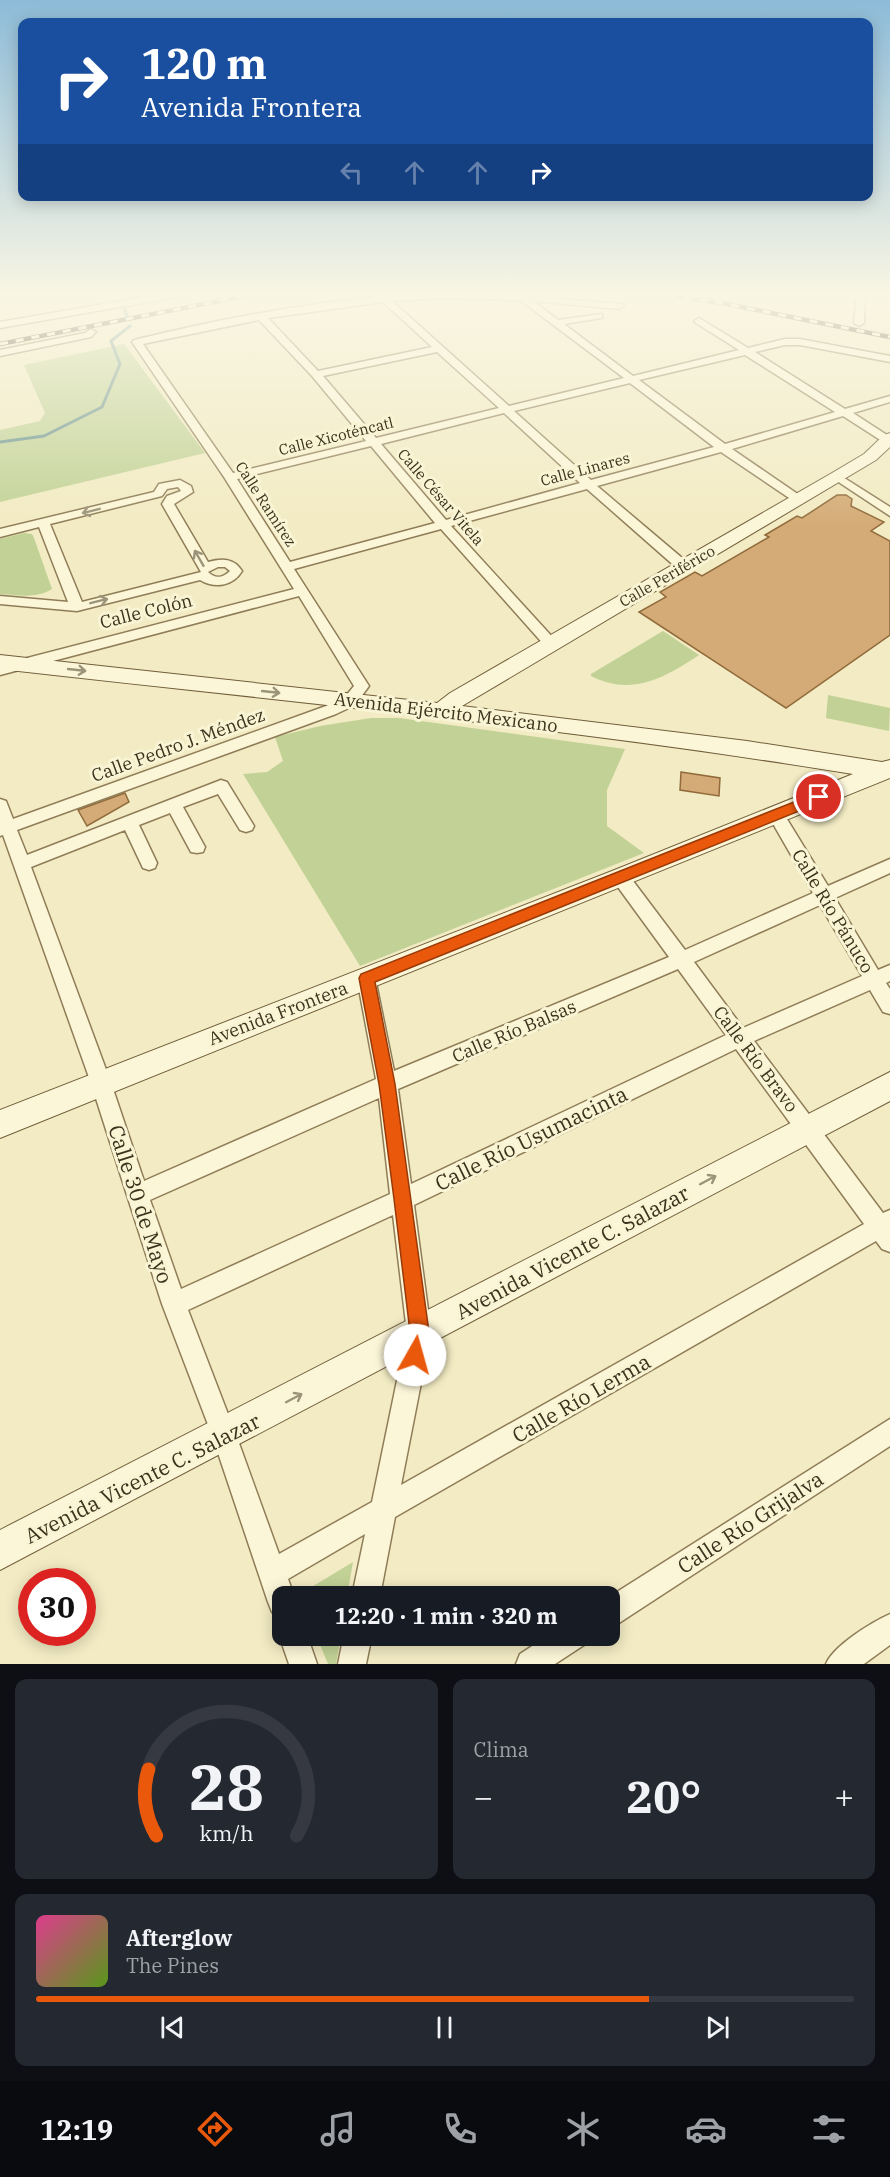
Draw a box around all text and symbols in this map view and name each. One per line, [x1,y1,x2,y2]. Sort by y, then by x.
text: 120 m [141,36,267,91]
icon: right [42,42,120,120]
text: Avenida Frontera [141,89,362,124]
icon: left [335,156,368,189]
icon: ahead [398,156,431,189]
icon: ahead [461,156,494,189]
icon: right [524,156,557,189]
street label: Calle Xicoténcatl [277,413,395,459]
street label: Calle César Vitela [394,445,488,549]
street label: Calle Linares [538,448,632,490]
street label: Calle Ramírez [231,458,301,550]
one-way arrow [81,505,100,517]
street label: Calle Periférico [616,541,718,611]
one-way arrow [193,549,205,566]
street label: Calle Colón [97,588,195,634]
one-way arrow [90,595,109,607]
one-way arrow [67,665,87,676]
one-way arrow [261,687,281,698]
street label: Avenida Ejército Mexicano [333,687,559,737]
street label: Calle Pedro J. Méndez [88,703,268,787]
pin [793,771,844,822]
icon: arrive [802,780,835,813]
street label: Calle Río Pánuco [787,845,879,977]
street label: Avenida Frontera [205,976,351,1050]
street label: Calle Río Balsas [448,994,580,1068]
street label: Calle Río Bravo [709,1001,803,1117]
street label: Calle Río Usumacinta [430,1079,632,1197]
street label: Calle 30 de Mayo [102,1121,180,1287]
one-way arrow [699,1174,717,1186]
street label: Avenida Vicente C. Salazar [450,1178,694,1326]
position arrow [383,1323,447,1387]
street label: Calle Río Lerma [507,1347,655,1449]
one-way arrow [285,1392,303,1404]
street label: Avenida Vicente C. Salazar [20,1406,265,1550]
street label: Calle Río Grijalva [672,1464,828,1580]
speed limit sign: 30 [18,1568,96,1646]
text: 12:20 · 1 min · 320 m [334,1601,558,1630]
text: Clima [474,1736,529,1763]
text: 28 [189,1746,264,1827]
text: 20° [626,1767,701,1825]
text: − [474,1775,493,1818]
text: + [834,1775,854,1818]
text: km/h [199,1819,253,1847]
text: Afterglow [126,1923,233,1952]
text: The Pines [126,1952,219,1979]
icon: previous [156,2011,189,2044]
icon: pause [428,2011,461,2044]
icon: next [701,2011,734,2044]
icon: directions [194,2108,236,2150]
icon: music [317,2108,359,2150]
icon: phone [439,2108,481,2150]
icon: climate [562,2108,604,2150]
icon: car [685,2108,727,2150]
icon: filters [808,2108,850,2150]
text: 12:19 [40,2112,113,2147]

